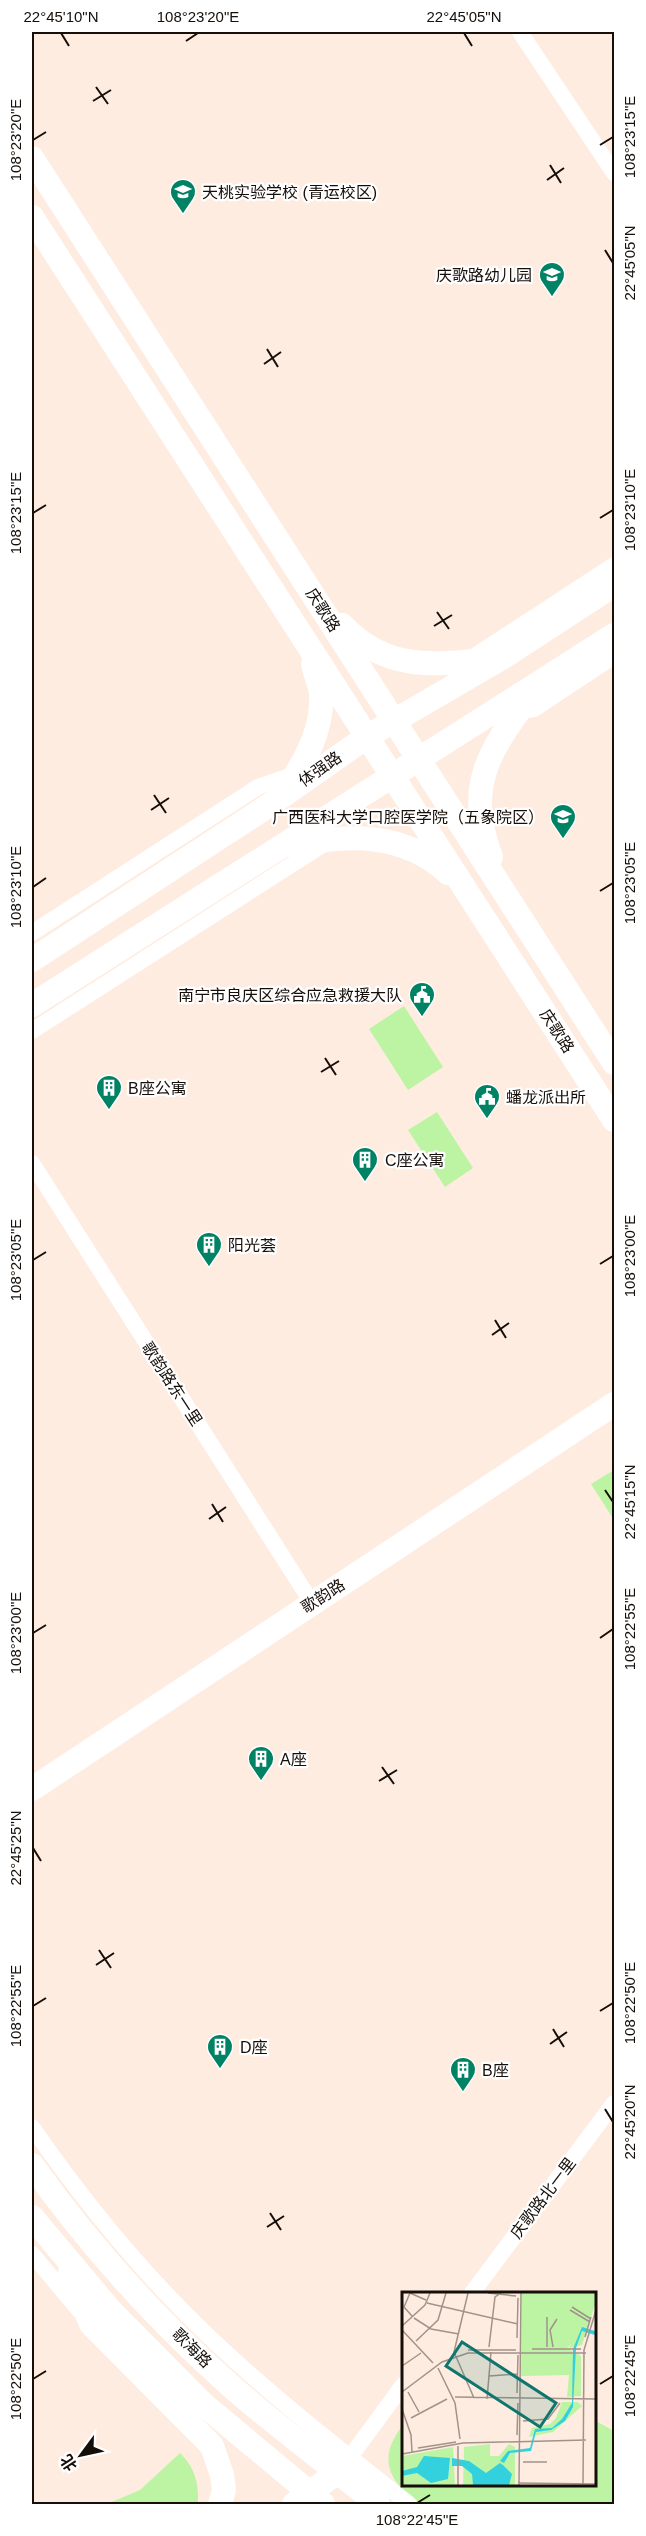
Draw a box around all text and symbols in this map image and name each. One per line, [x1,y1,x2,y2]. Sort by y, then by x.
text: 22°45'10"N [23,8,99,25]
text: 108°23'20"E [157,8,239,25]
text: 22°45'05"N [426,8,502,25]
text: 108°23'15"E [621,96,638,178]
text: 108°23'20"E [7,99,24,181]
school or university icon: 天桃实验学校 (青运校区) [168,177,198,215]
place label: 天桃实验学校 (青运校区) [202,184,377,201]
text: 22°45'05"N [621,225,638,301]
school or university icon: 庆歌路幼儿园 [537,260,567,298]
place label: 庆歌路幼儿园 [436,267,532,284]
text: 108°23'10"E [621,469,638,551]
text: 108°23'15"E [7,472,24,554]
street label: 庆歌路 [303,585,343,635]
street label: 体强路 [295,748,345,790]
school or university icon: 广西医科大学口腔医学院（五象院区） [548,802,578,840]
place label: 广西医科大学口腔医学院（五象院区） [272,808,544,826]
text: 108°23'05"E [621,842,638,924]
text: 108°23'10"E [7,846,24,928]
public building icon: 南宁市良庆区综合应急救援大队 [407,980,437,1018]
place label: 南宁市良庆区综合应急救援大队 [178,987,402,1004]
street label: 庆歌路 [537,1006,577,1056]
building icon: B座公寓 [94,1073,124,1111]
place label: B座公寓 [128,1080,187,1097]
public building icon: 蟠龙派出所 [472,1082,502,1120]
place label: 蟠龙派出所 [506,1089,586,1106]
building icon: C座公寓 [350,1145,380,1183]
place label: C座公寓 [385,1152,445,1169]
text: 108°23'00"E [621,1215,638,1297]
text: 108°23'05"E [7,1219,24,1301]
building icon: 阳光荟 [194,1230,224,1268]
place label: 阳光荟 [228,1237,276,1254]
street label: 歌韵路东一里 [139,1339,205,1429]
text: 22°45'15"N [621,1464,638,1540]
street label: 歌韵路 [298,1576,348,1616]
text: 108°22'55"E [621,1588,638,1670]
text: 108°23'00"E [7,1592,24,1674]
building icon: A座 [246,1744,276,1782]
place label: A座 [280,1751,307,1768]
text: 22°45'25"N [7,1810,24,1886]
text: 108°22'50"E [621,1962,638,2044]
text: 108°22'55"E [7,1965,24,2047]
building icon: D座 [205,2032,235,2070]
place label: D座 [240,2039,268,2056]
building icon: B座 [448,2055,478,2093]
place label: B座 [482,2062,509,2079]
text: 22°45'20"N [621,2084,638,2160]
street label: 庆歌路北一里 [507,2155,579,2241]
inset map [402,2292,595,2485]
street label: 歌海路 [169,2325,215,2371]
text: 108°22'45"E [621,2335,638,2417]
text: 108°22'50"E [7,2338,24,2420]
north arrow [51,2425,111,2485]
text: 北 [57,2452,80,2474]
text: 108°22'45"E [376,2511,458,2528]

